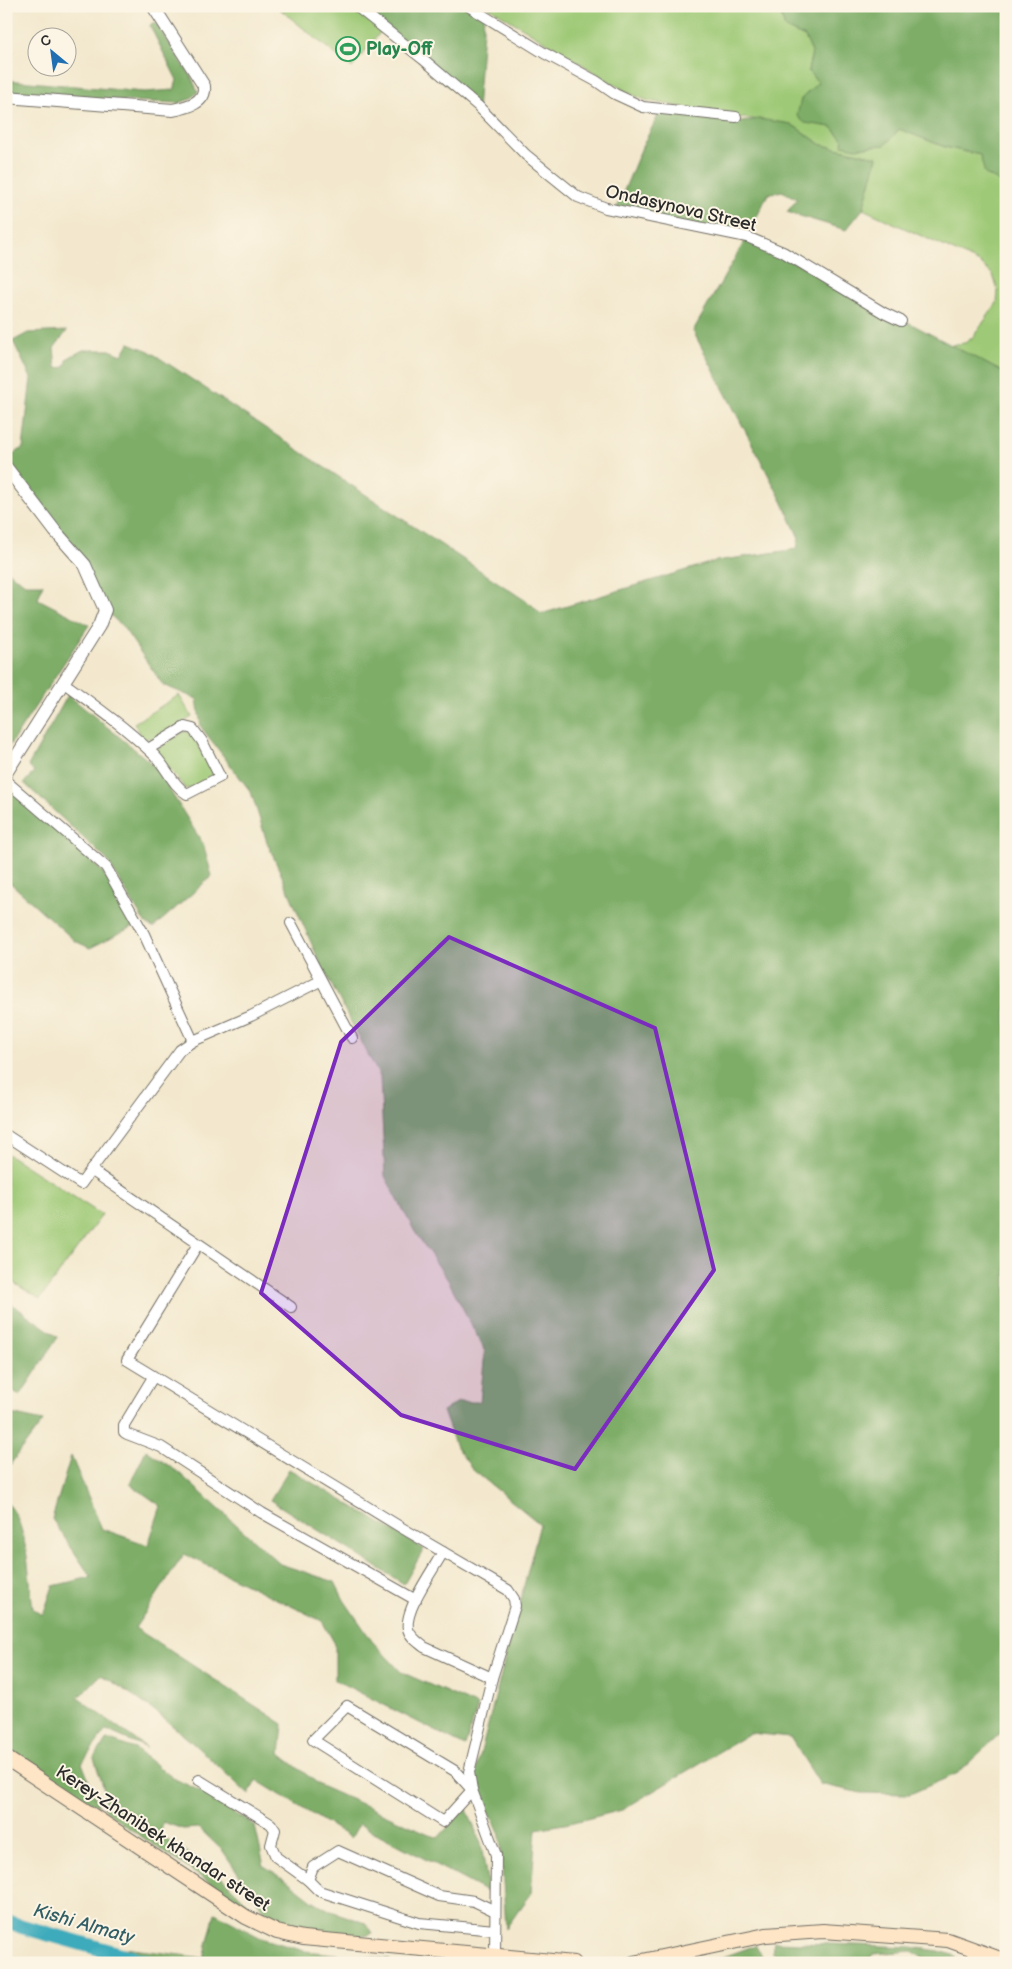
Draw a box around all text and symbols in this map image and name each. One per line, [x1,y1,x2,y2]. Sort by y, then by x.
north arrow [28,28,78,78]
text: С [38,31,55,51]
sports icon: Play-Off [335,36,361,62]
place label: Play-Off [366,39,433,60]
street label: Ondasynova Street [603,181,759,236]
street label: Kerey-Zhanibek khandar street [52,1761,274,1916]
water label: Kіshі Almaty [31,1899,137,1950]

